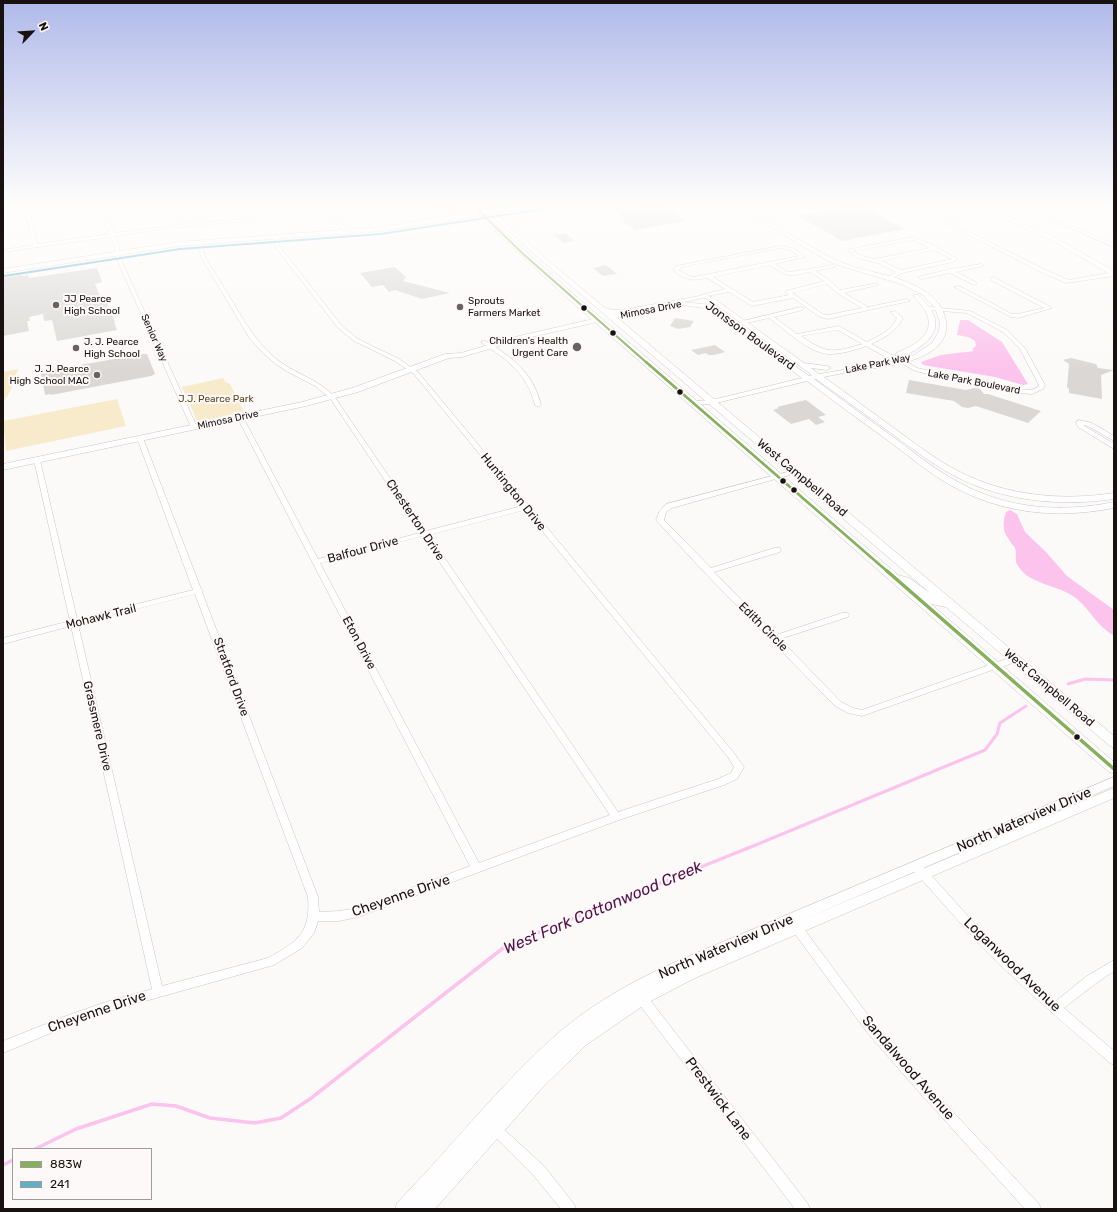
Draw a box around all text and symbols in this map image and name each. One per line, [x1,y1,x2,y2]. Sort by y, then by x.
north arrow [12,12,52,52]
text: N [36,20,51,33]
place label: JJ Pearce High School [64,293,120,316]
place label: Sprouts Farmers Market [468,295,540,318]
street label: Mimosa Drive [619,298,683,322]
street label: Jonsson Boulevard [702,299,798,373]
marker: JJ Pearce High School [51,300,61,310]
marker: Sprouts Farmers Market [455,302,465,312]
unlabelled marker [579,303,589,313]
street label: Senior Way [138,312,170,364]
unlabelled marker [608,328,618,338]
place label: Children's Health Urgent Care [489,335,568,358]
place label: J. J. Pearce High School [84,336,140,360]
marker: Children's Health Urgent Care [571,341,583,353]
marker: J. J. Pearce High School [71,343,81,353]
street label: Lake Park Way [844,352,912,376]
place label: J. J. Pearce High School MAC [10,363,89,386]
street label: Lake Park Boulevard [927,367,1021,397]
marker: J. J. Pearce High School MAC [92,370,102,380]
unlabelled marker [675,387,685,397]
park label: J.J. Pearce Park [178,393,254,405]
street label: Mimosa Drive [196,408,260,432]
street label: West Campbell Road [754,436,850,520]
street label: Huntington Drive [477,450,549,534]
unlabelled marker [778,476,788,486]
street label: Chesterton Drive [383,477,447,563]
unlabelled marker [789,485,799,495]
street label: Balfour Drive [326,534,400,566]
street label: Edith Circle [735,599,791,655]
street label: Mohawk Trail [64,601,138,633]
street label: Eton Drive [339,614,379,672]
street label: Stratford Drive [210,636,252,718]
street label: West Campbell Road [1001,646,1097,730]
street label: Grassmere Drive [80,680,114,772]
unlabelled marker [1072,732,1082,742]
street label: North Waterview Drive [954,784,1094,856]
water label: West Fork Cottonwood Creek [501,857,705,959]
street label: Cheyenne Drive [350,871,452,921]
street label: North Waterview Drive [656,911,796,983]
street label: Loganwood Avenue [960,914,1064,1016]
street label: Cheyenne Drive [46,987,148,1037]
street label: Sandalwood Avenue [858,1013,958,1123]
street label: Prestwick Lane [681,1054,755,1144]
legend [12,1148,152,1200]
text: 883W [50,1157,82,1171]
text: 241 [50,1177,69,1191]

